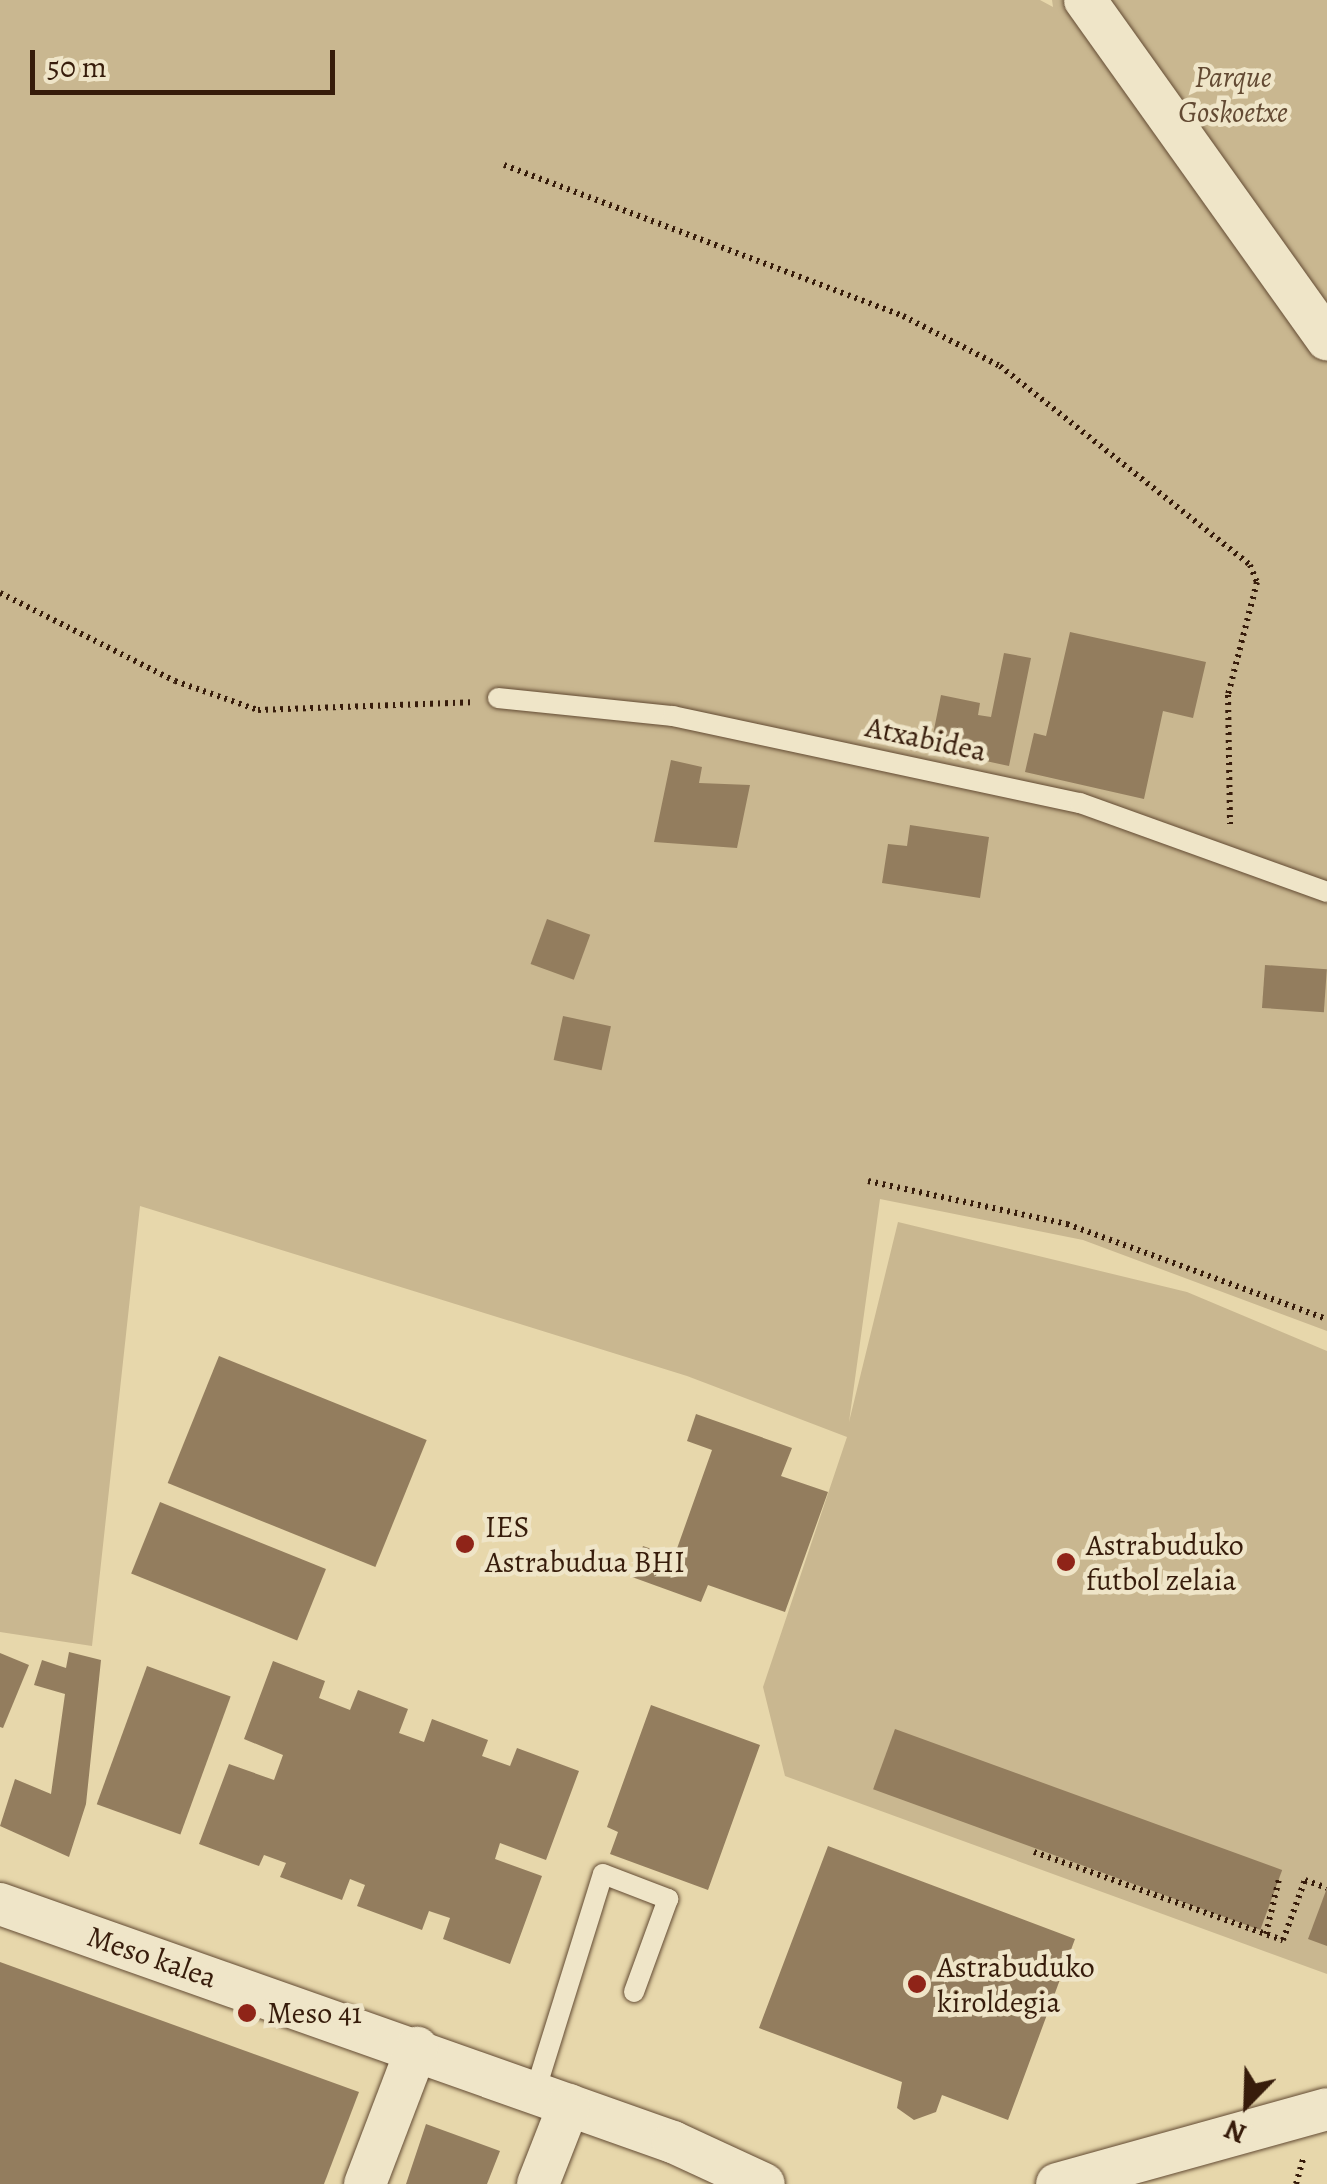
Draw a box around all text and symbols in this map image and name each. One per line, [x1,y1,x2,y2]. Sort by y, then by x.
scale bar [35,30,340,92]
text: 50 m [47,47,107,87]
park label: Parque Goskoetxe [1178,59,1288,130]
street label: Atxabidea [862,709,990,769]
place label: IES Astrabudua BHI [485,1509,685,1580]
place label: Astrabuduko futbol zelaia [1086,1527,1244,1598]
marker: IES Astrabudua BHI [454,1533,476,1555]
marker: Astrabuduko futbol zelaia [1055,1551,1077,1573]
street label: Meso kalea [83,1918,221,1996]
place label: Astrabuduko kiroldegia [937,1949,1095,2020]
marker: Astrabuduko kiroldegia [906,1973,928,1995]
place label: Meso 41 [267,1995,362,2031]
marker: Meso 41 [236,2002,258,2024]
north arrow [1197,2054,1297,2154]
text: N [1218,2110,1252,2153]

